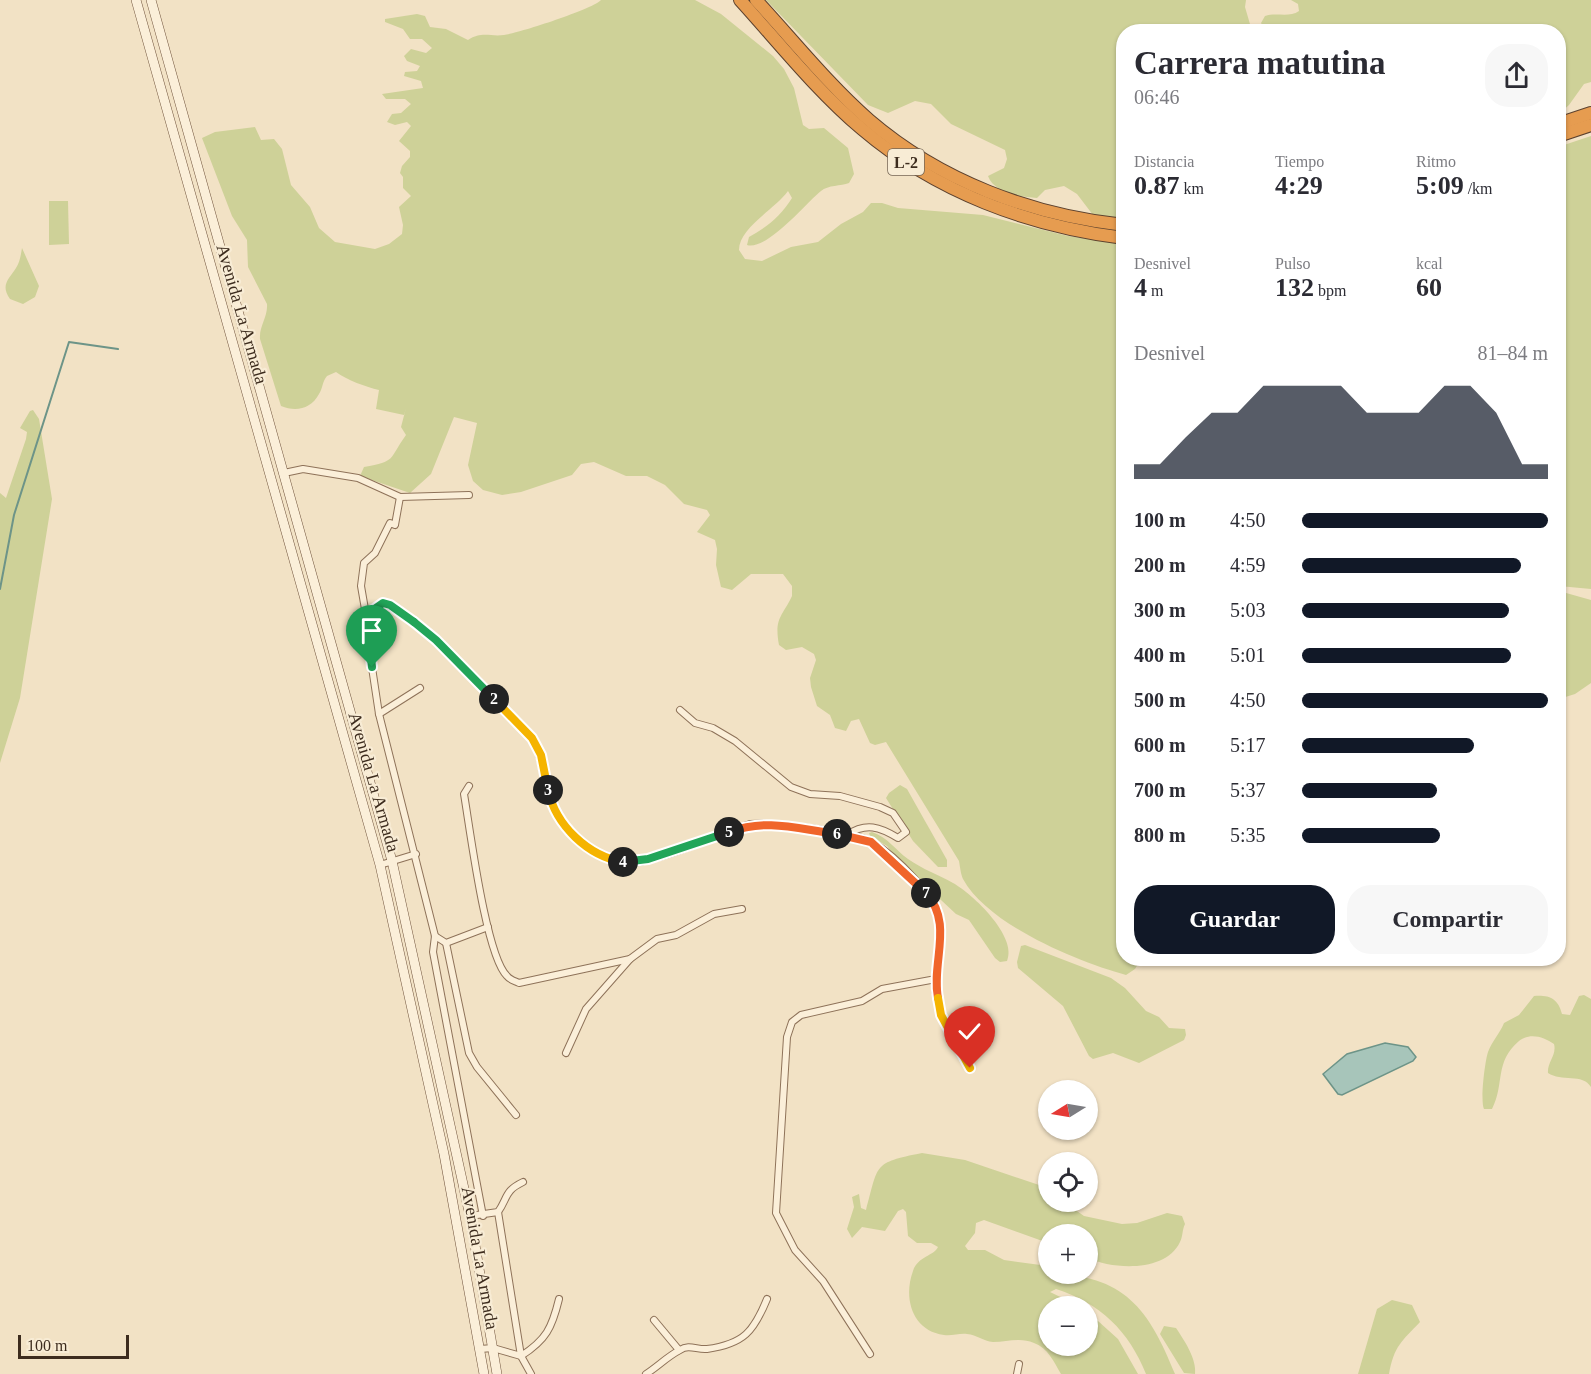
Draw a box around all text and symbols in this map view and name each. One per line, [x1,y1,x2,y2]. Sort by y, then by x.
button: share [1485,44,1548,107]
text: Carrera matutina [1134,45,1385,81]
text: 06:46 [1134,86,1180,108]
road number: L-2 [888,149,924,175]
text: Distancia [1134,153,1194,170]
text: Tiempo [1275,153,1324,170]
text: Ritmo [1416,153,1456,170]
text: 0.87 [1134,171,1180,200]
text: 4:29 [1275,171,1323,200]
text: 5:09 [1416,171,1464,200]
text: km [1180,180,1204,197]
text: /km [1464,180,1493,197]
street label: Avenida La Armada [212,242,272,386]
text: Desnivel [1134,255,1191,272]
text: Pulso [1275,255,1311,272]
text: kcal [1416,255,1443,272]
text: 4 [1134,273,1147,302]
text: 132 [1275,273,1314,302]
text: 60 [1416,273,1442,302]
text: m [1147,282,1163,299]
text: bpm [1314,282,1346,299]
text: Desnivel [1134,342,1205,364]
text: 81–84 m [1477,342,1548,364]
text: 100 m [1134,509,1186,531]
text: 4:50 [1230,509,1266,531]
text: 200 m [1134,554,1186,576]
text: 4:59 [1230,554,1266,576]
text: 300 m [1134,599,1186,621]
text: 5:03 [1230,599,1266,621]
pin [346,605,397,667]
icon: arrive [355,614,388,647]
text: 400 m [1134,644,1186,666]
text: 5:01 [1230,644,1266,666]
pin: 2 [479,684,509,714]
text: 500 m [1134,689,1186,711]
text: 4:50 [1230,689,1266,711]
text: 2 [490,690,498,707]
street label: Avenida La Armada [344,710,404,854]
text: 600 m [1134,734,1186,756]
text: 5:17 [1230,734,1266,756]
pin: 3 [533,775,563,805]
text: 700 m [1134,779,1186,801]
text: 5:37 [1230,779,1266,801]
text: 3 [544,781,552,798]
pin: 5 [714,817,744,847]
pin: 6 [822,819,852,849]
text: 5 [725,823,733,840]
text: 800 m [1134,824,1186,846]
text: 5:35 [1230,824,1266,846]
text: 6 [833,825,841,842]
pin: 4 [608,847,638,877]
text: 4 [619,853,627,870]
pin: 7 [911,878,941,908]
text: 7 [922,884,930,901]
button: Guardar [1134,885,1335,954]
button: Compartir [1347,885,1548,954]
pin [944,1006,995,1068]
icon: check [953,1015,986,1048]
north arrow [1038,1080,1098,1140]
map controls [1038,1080,1098,1356]
button: locate [1038,1152,1098,1212]
street label: Avenida La Armada [458,1185,502,1331]
button: + [1038,1224,1098,1284]
button: − [1038,1296,1098,1356]
scale bar [18,1332,129,1360]
text: 100 m [27,1337,67,1354]

